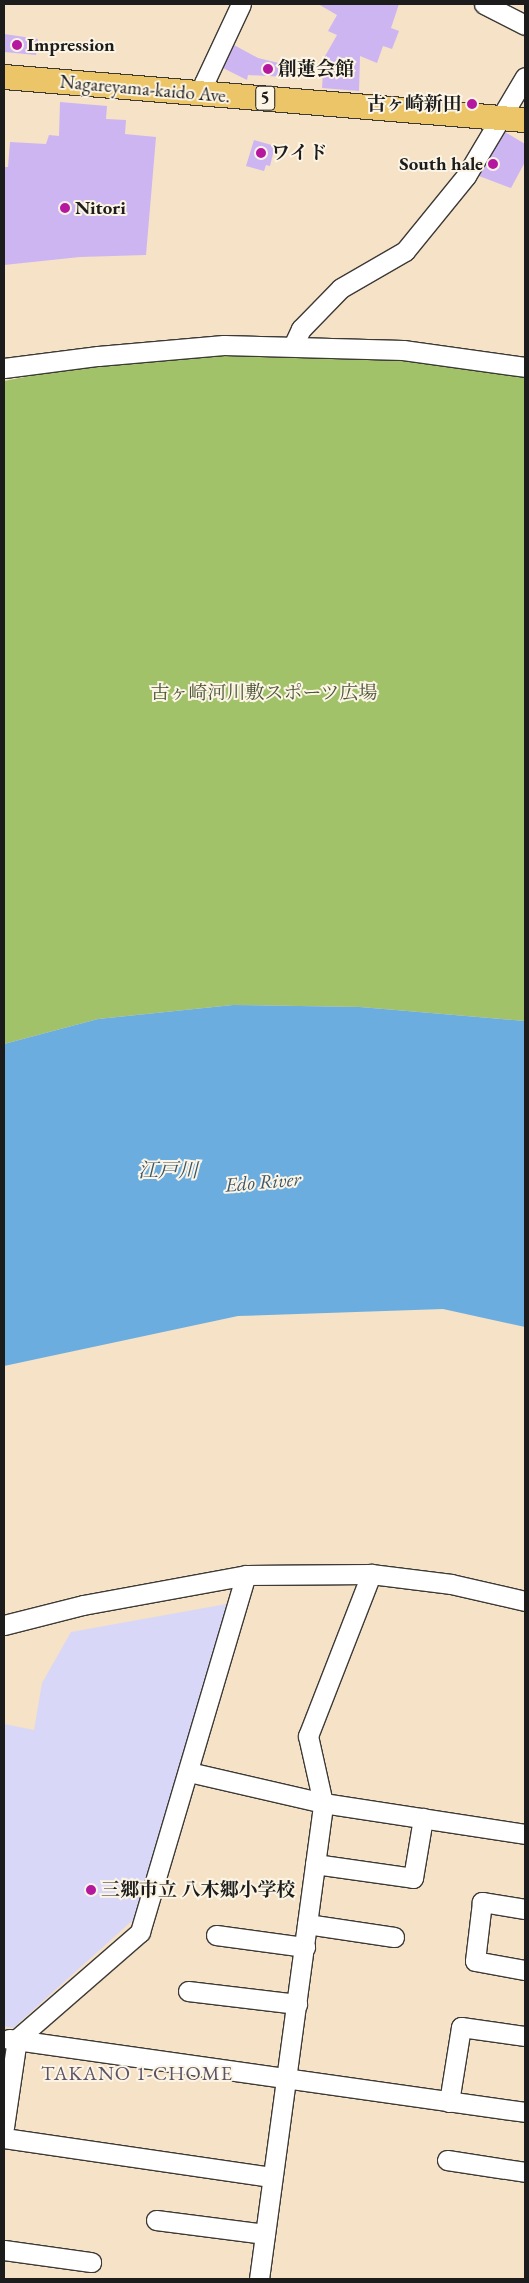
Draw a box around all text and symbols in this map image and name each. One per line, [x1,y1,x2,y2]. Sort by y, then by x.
place label: Impression [27,34,115,56]
marker: Impression [11,39,23,51]
place label: 創蓮会館 [278,58,354,80]
marker: 創蓮会館 [262,63,274,75]
street label: Nagareyama-kaido Ave. [59,70,231,108]
road number: 5 [255,82,275,114]
place label: 古ヶ崎新田 [367,93,462,115]
marker: 古ヶ崎新田 [466,98,478,110]
place label: ワイド [271,142,328,164]
marker: ワイド [255,147,267,159]
place label: South hale [399,153,483,175]
marker: South hale [487,158,499,170]
place label: Nitori [75,197,126,219]
marker: Nitori [59,202,71,214]
park label: 古ヶ崎河川敷スポーツ広場 [150,682,378,704]
water label: 江戸川 [138,1158,198,1182]
water label: Edo River [224,1167,302,1197]
place label: 三郷市立 八木郷小学校 [101,1879,296,1901]
marker: 三郷市立 八木郷小学校 [85,1884,97,1896]
district label: TAKANO 1-CHOME [39,2061,235,2085]

